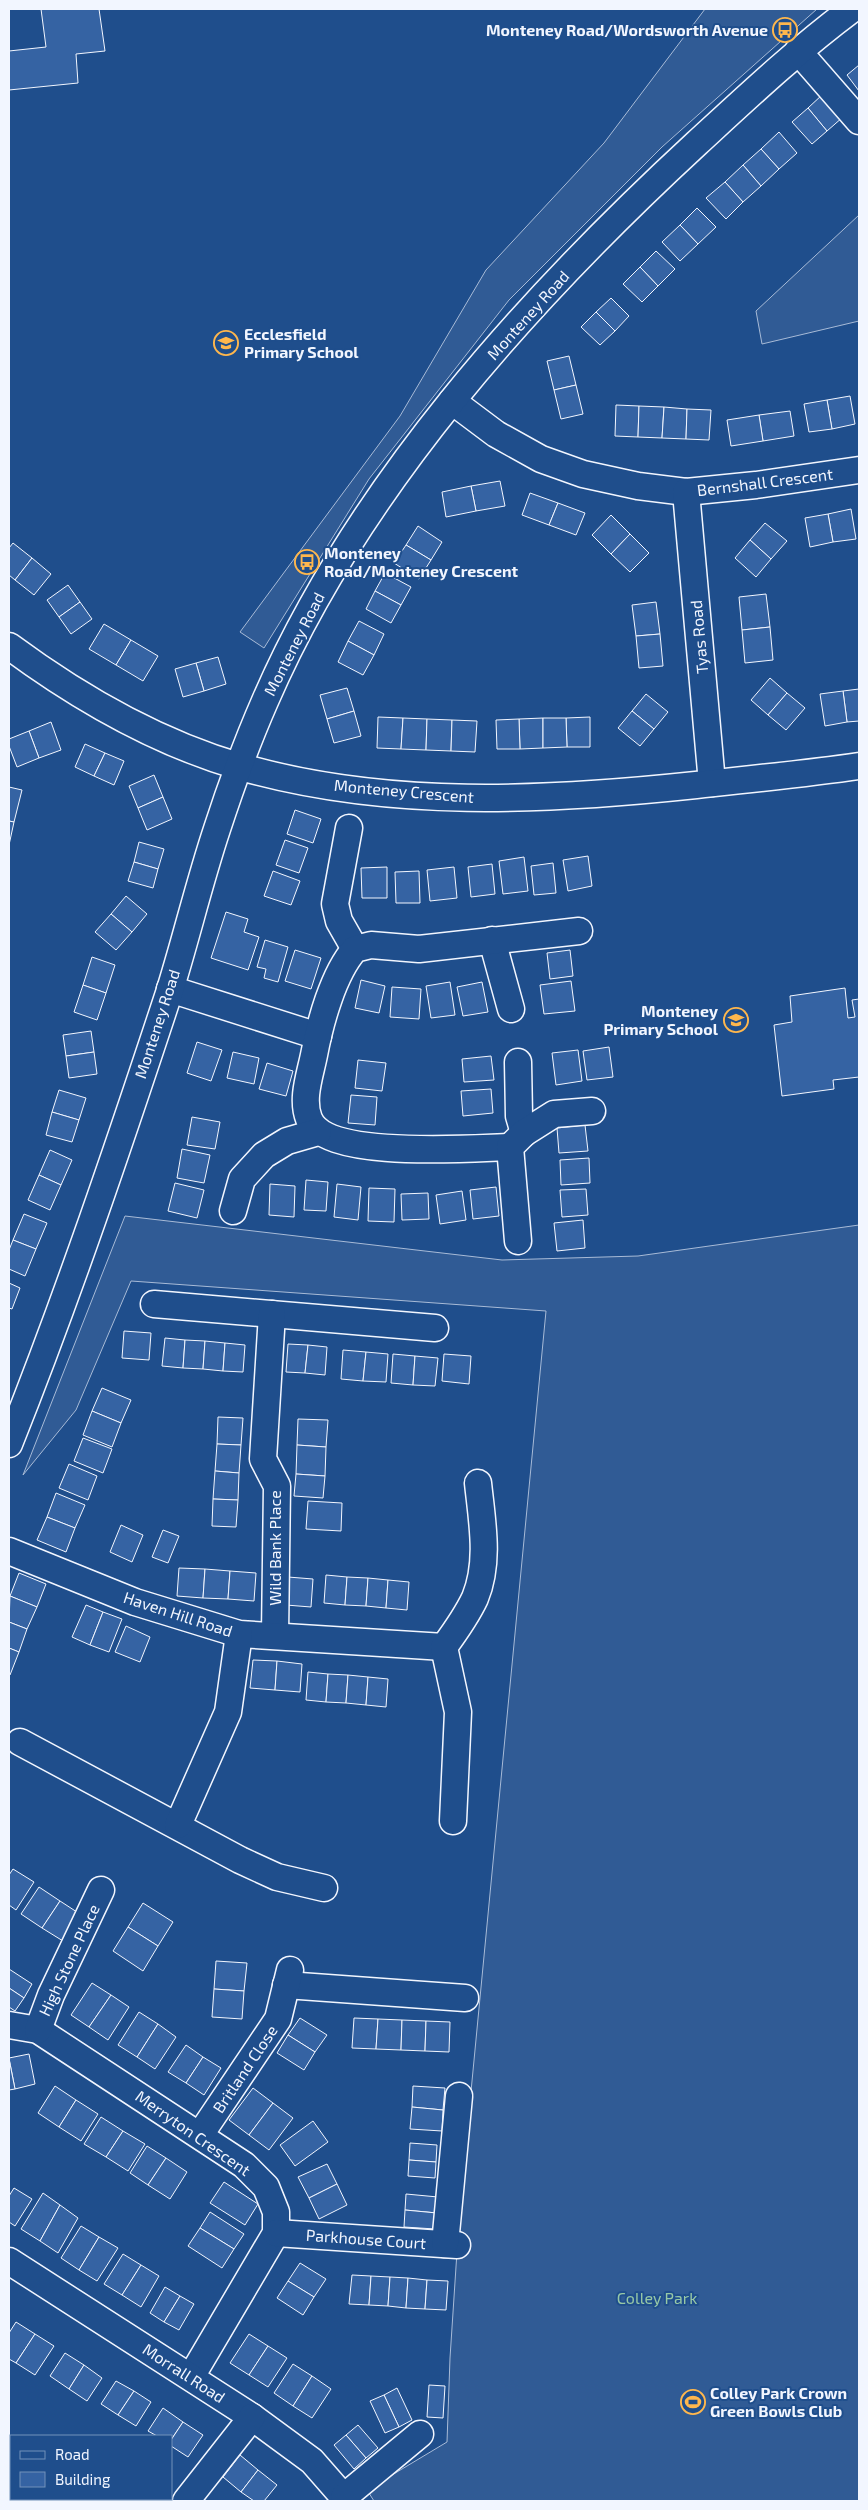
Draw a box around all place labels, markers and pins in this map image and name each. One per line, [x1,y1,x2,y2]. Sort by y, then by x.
bus stop icon: Monteney Road/Wordsworth Avenue [772,17,798,43]
place label: Monteney Road/Wordsworth Avenue [486,20,768,40]
place label: Ecclesfield Primary School [244,324,359,362]
school or university icon: Ecclesfield Primary School [213,330,239,356]
place label: Monteney Road/Monteney Crescent [324,543,519,581]
bus stop icon: Monteney Road/Monteney Crescent [294,549,320,575]
place label: Monteney Primary School [603,1001,719,1039]
school or university icon: Monteney Primary School [723,1007,749,1033]
place label: Colley Park Crown Green Bowls Club [710,2383,847,2420]
sports icon: Colley Park Crown Green Bowls Club [680,2389,706,2415]

